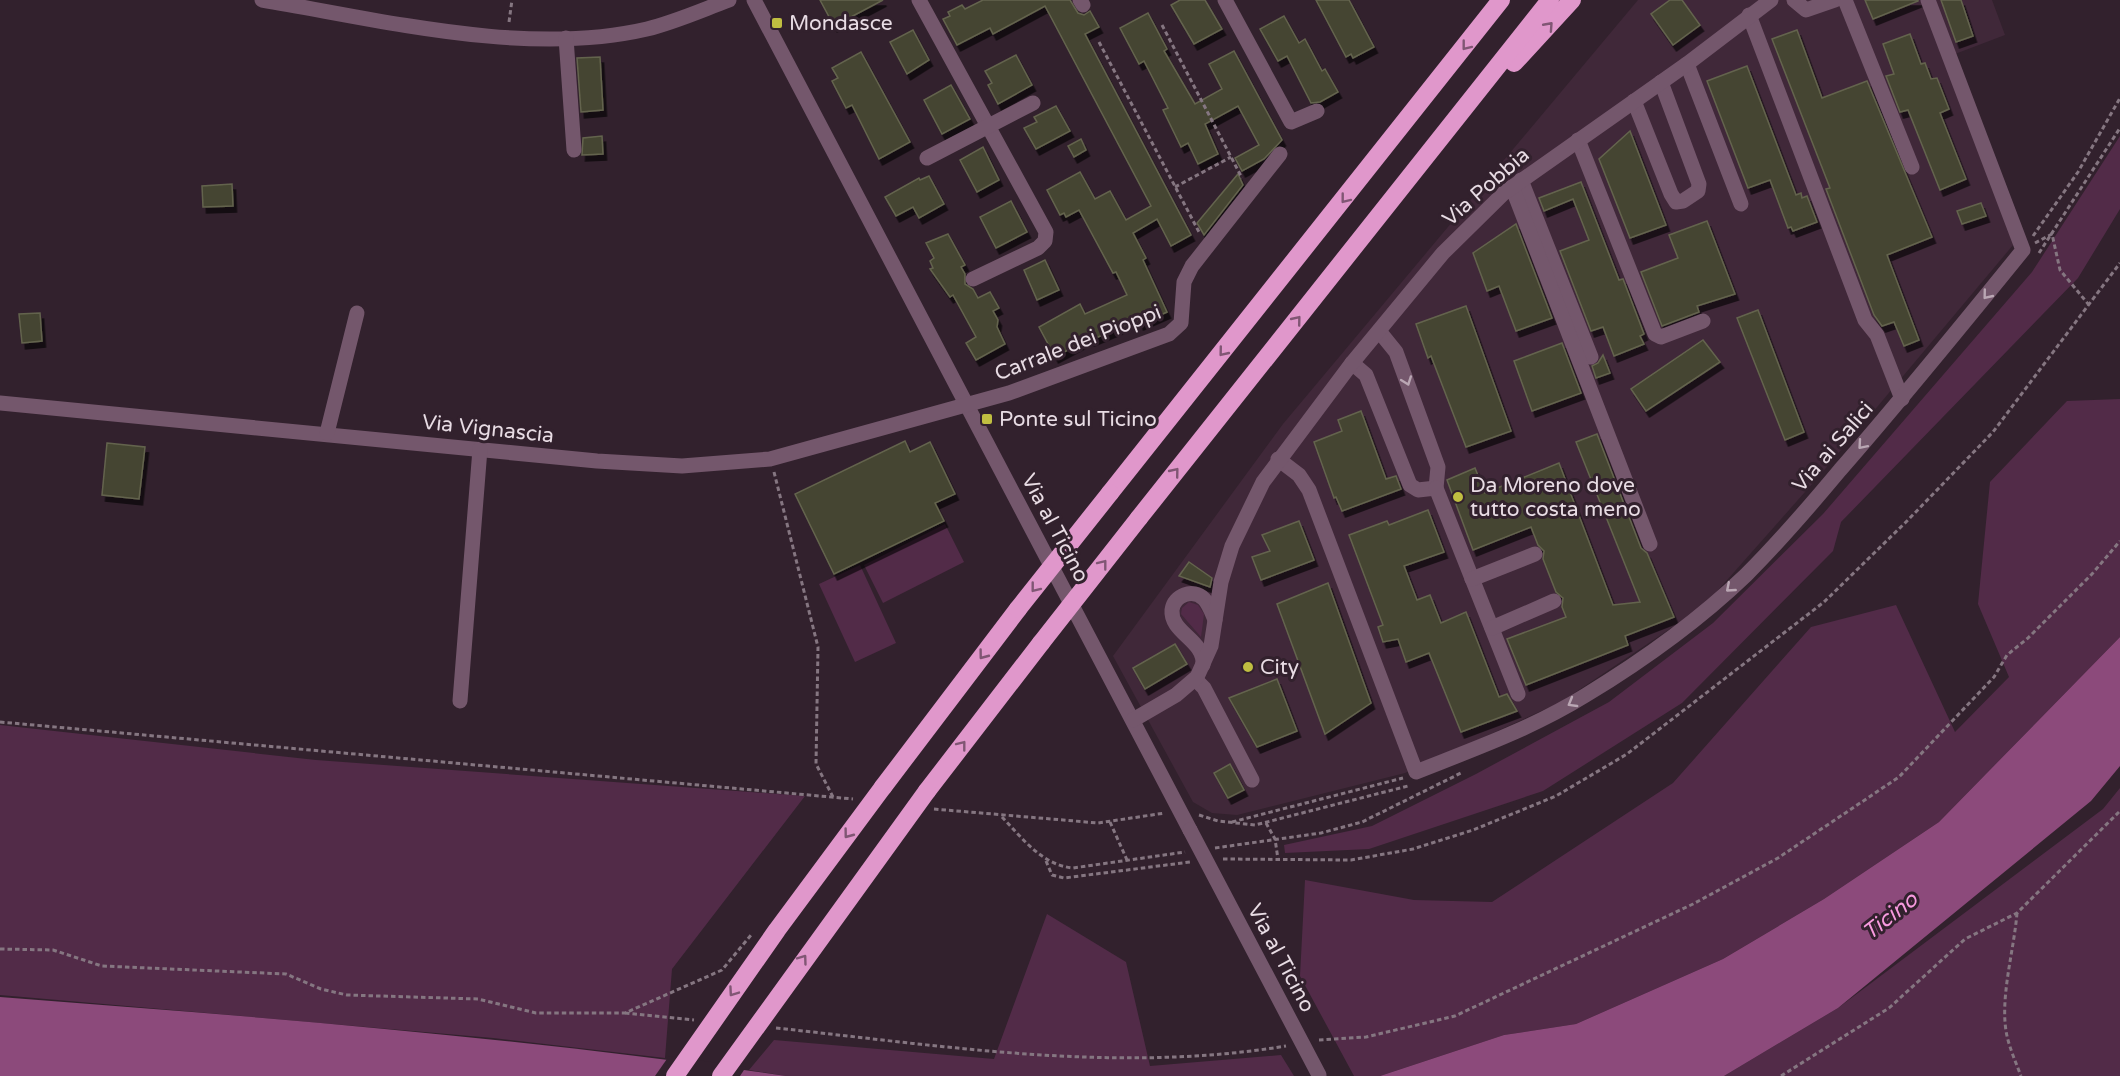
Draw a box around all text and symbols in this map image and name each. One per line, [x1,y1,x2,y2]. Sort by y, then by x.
place label: Mondasce [789,11,893,36]
marker: Mondasce [770,16,784,30]
one-way arrow [1541,22,1552,33]
one-way arrow [1462,40,1473,51]
street label: Via Pobbia [1437,142,1535,232]
one-way arrow [1341,192,1352,203]
one-way arrow [1983,288,1994,299]
street label: Carrale dei Pioppi [991,300,1165,386]
one-way arrow [1289,316,1300,327]
one-way arrow [1219,345,1230,356]
one-way arrow [1399,375,1412,386]
street label: Via ai Salici [1787,397,1879,497]
place label: Ponte sul Ticino [999,407,1157,432]
street label: Via Vignascia [421,410,555,448]
marker: Ponte sul Ticino [980,412,994,426]
one-way arrow [1858,438,1869,449]
one-way arrow [1168,468,1179,479]
street label: Via al Ticino [1016,470,1094,586]
place label: Da Moreno dove tutto costa meno [1470,473,1641,522]
marker: Da Moreno dove tutto costa meno [1451,490,1465,504]
one-way arrow [1095,559,1106,570]
one-way arrow [1031,581,1042,592]
one-way arrow [1726,581,1737,592]
one-way arrow [979,649,990,660]
place label: City [1260,655,1299,680]
marker: City [1241,660,1255,674]
one-way arrow [1568,696,1579,707]
one-way arrow [955,740,966,751]
one-way arrow [844,827,855,838]
water label: Ticino [1857,885,1924,946]
street label: Via al Ticino [1242,900,1320,1016]
one-way arrow [796,955,807,966]
one-way arrow [730,985,741,996]

